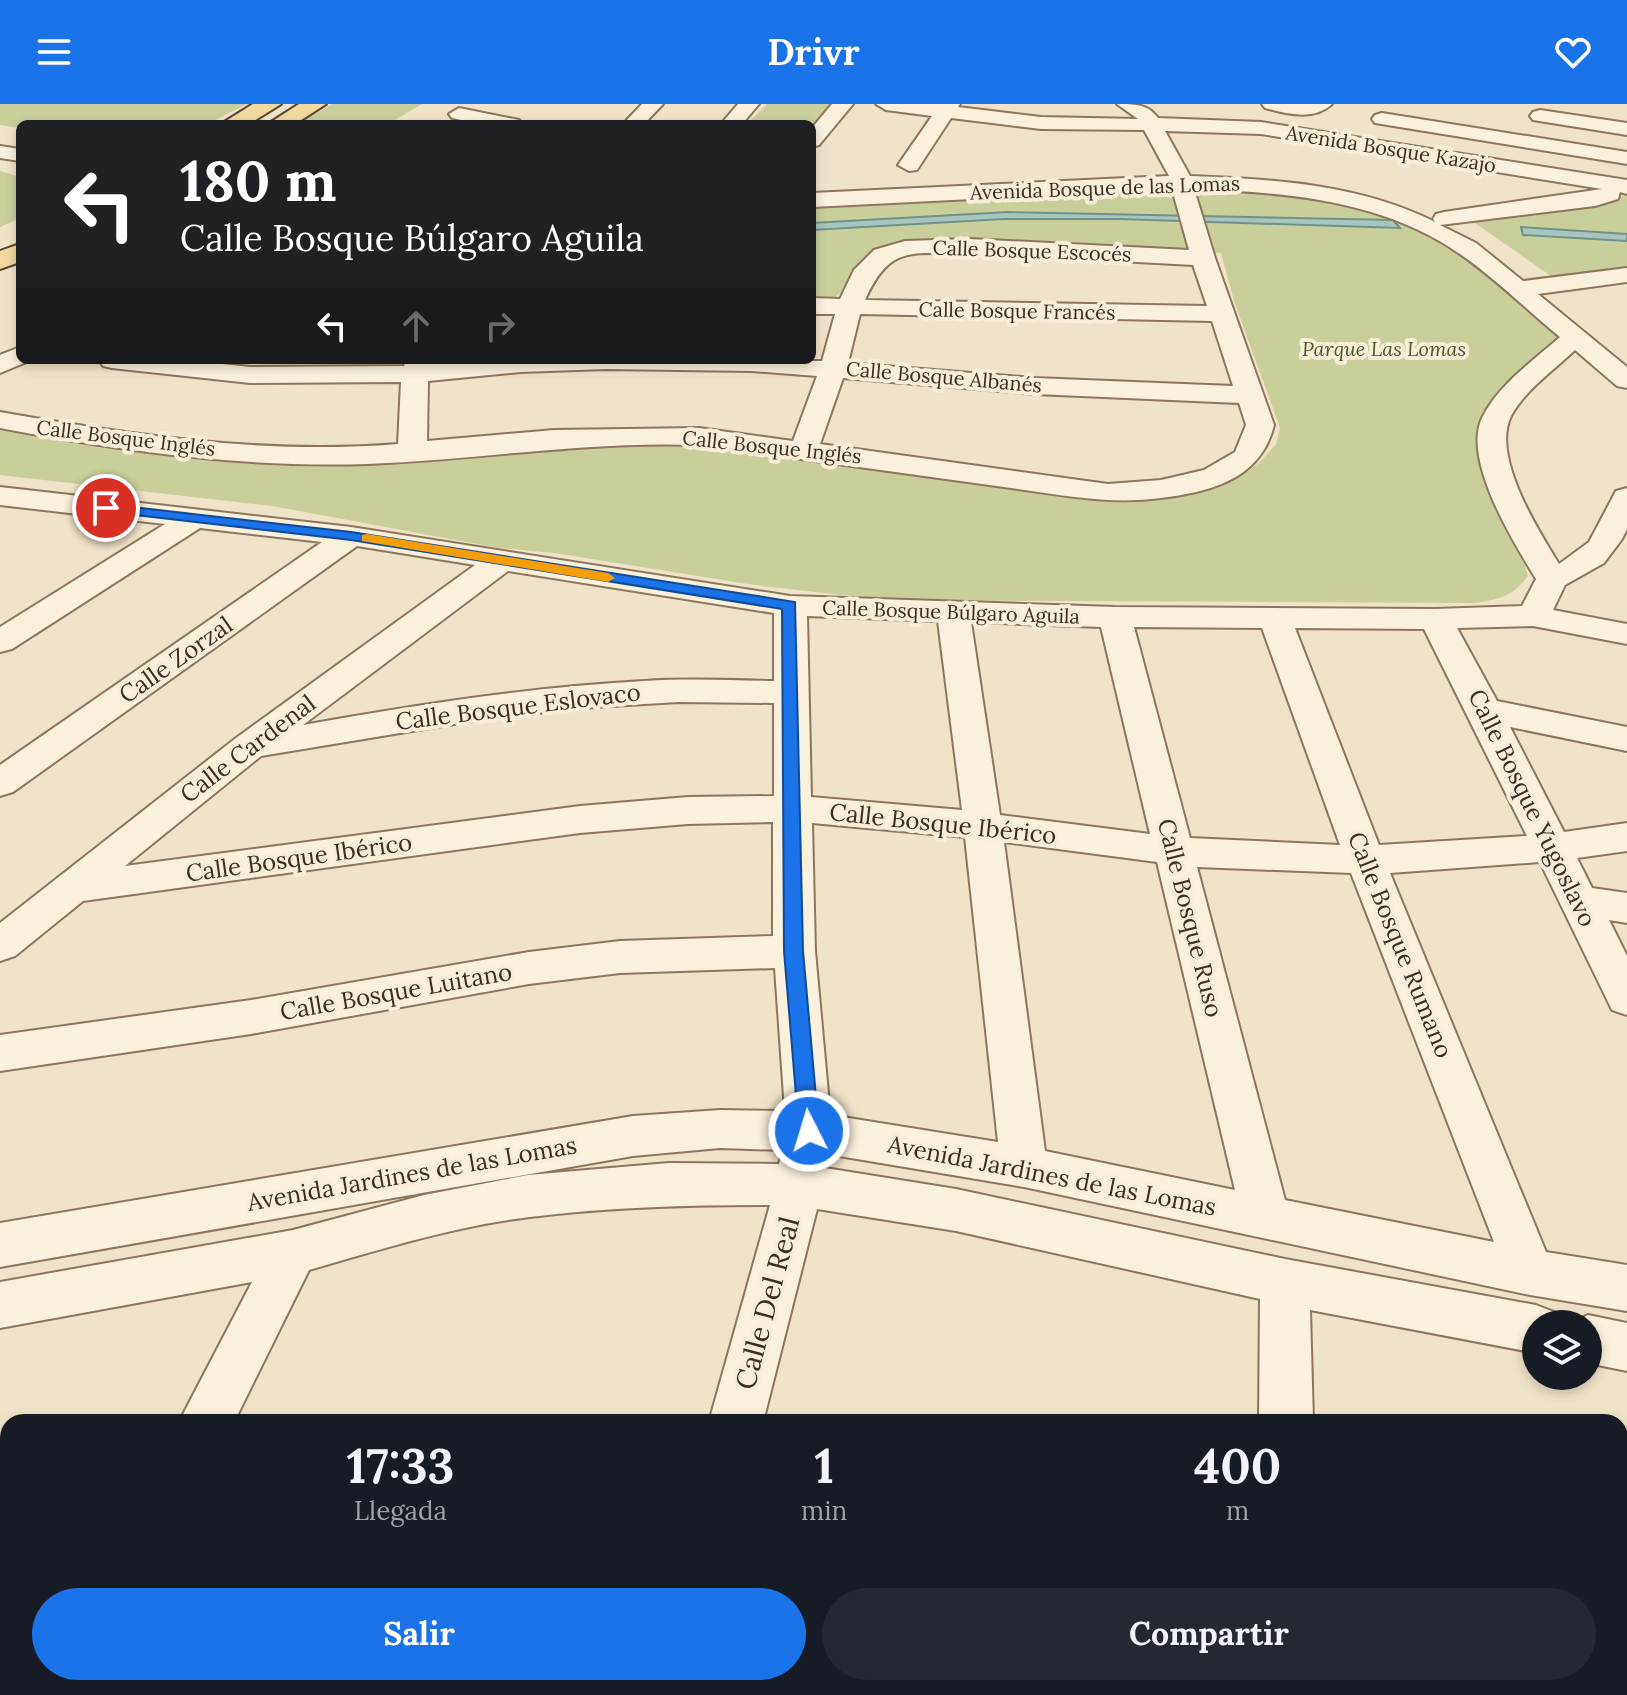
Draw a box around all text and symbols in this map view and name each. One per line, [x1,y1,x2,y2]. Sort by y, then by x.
text: Drivr [767,29,860,75]
icon: menu [32,30,76,74]
icon: heart [1551,30,1595,74]
street label: Avenida Bosque Kazajo [1283,119,1498,177]
text: 180 m [180,145,337,216]
icon: left [48,152,152,256]
street label: Avenida Bosque de las Lomas [968,170,1240,205]
text: Calle Bosque Búlgaro Aguila [180,215,644,261]
street label: Calle Bosque Escocés [932,235,1132,266]
street label: Calle Bosque Francés [918,296,1116,325]
icon: left [310,304,354,348]
icon: ahead [394,304,438,348]
icon: right [478,304,522,348]
park label: Parque Las Lomas [1302,336,1466,361]
street label: Calle Bosque Albanés [845,355,1043,398]
street label: Calle Bosque Inglés [35,414,217,461]
street label: Calle Bosque Inglés [681,425,863,468]
pin [72,474,140,542]
icon: arrive [84,486,128,530]
street label: Calle Bosque Búlgaro Aguila [822,595,1080,628]
street label: Calle Zorzal [113,609,239,710]
street label: Calle Bosque Eslovaco [394,676,642,737]
street label: Calle Bosque Yugoslavo [1461,684,1603,932]
street label: Calle Cardenal [174,688,322,810]
street label: Calle Bosque Ibérico [828,796,1058,851]
street label: Calle Bosque Ruso [1151,815,1230,1020]
street label: Calle Bosque Ibérico [184,826,414,889]
street label: Calle Bosque Rumano [1341,827,1460,1062]
street label: Calle Bosque Luitano [278,956,514,1027]
position arrow [767,1089,851,1173]
street label: Avenida Jardines de las Lomas [884,1128,1219,1223]
street label: Avenida Jardines de las Lomas [244,1129,579,1218]
street label: Calle Del Real [727,1213,807,1393]
map controls [1522,1310,1602,1390]
button: layers [1522,1310,1602,1390]
text: 17:33 [347,1435,454,1496]
text: 1 [814,1435,834,1496]
text: 400 [1194,1435,1281,1496]
text: Llegada [354,1494,447,1527]
text: min [801,1494,847,1527]
text: m [1226,1494,1249,1527]
button: Salir [32,1588,806,1680]
button: Compartir [822,1588,1596,1680]

